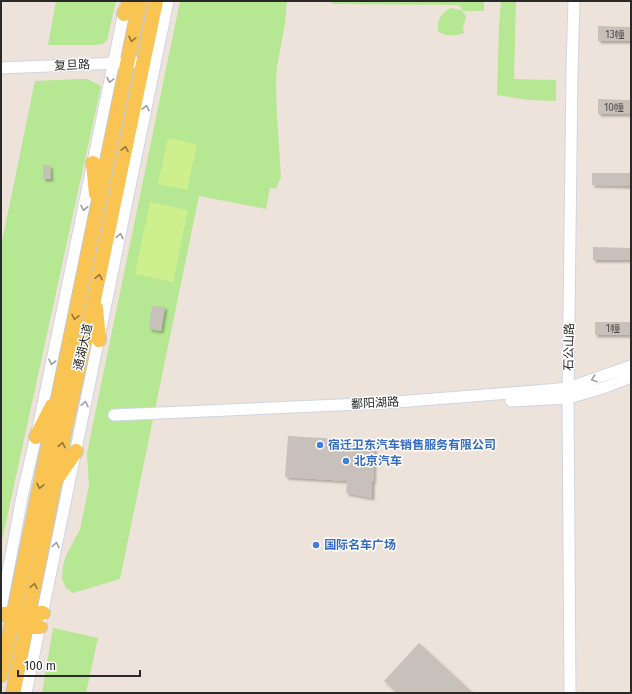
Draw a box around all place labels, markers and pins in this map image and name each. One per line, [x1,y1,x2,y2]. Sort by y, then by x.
place label: 宿迁卫东汽车销售服务有限公司 [328,438,496,452]
marker: 宿迁卫东汽车销售服务有限公司 [315,440,325,450]
place label: 北京汽车 [354,454,402,468]
marker: 北京汽车 [341,456,351,466]
place label: 国际名车广场 [324,538,396,552]
marker: 国际名车广场 [311,540,321,550]

